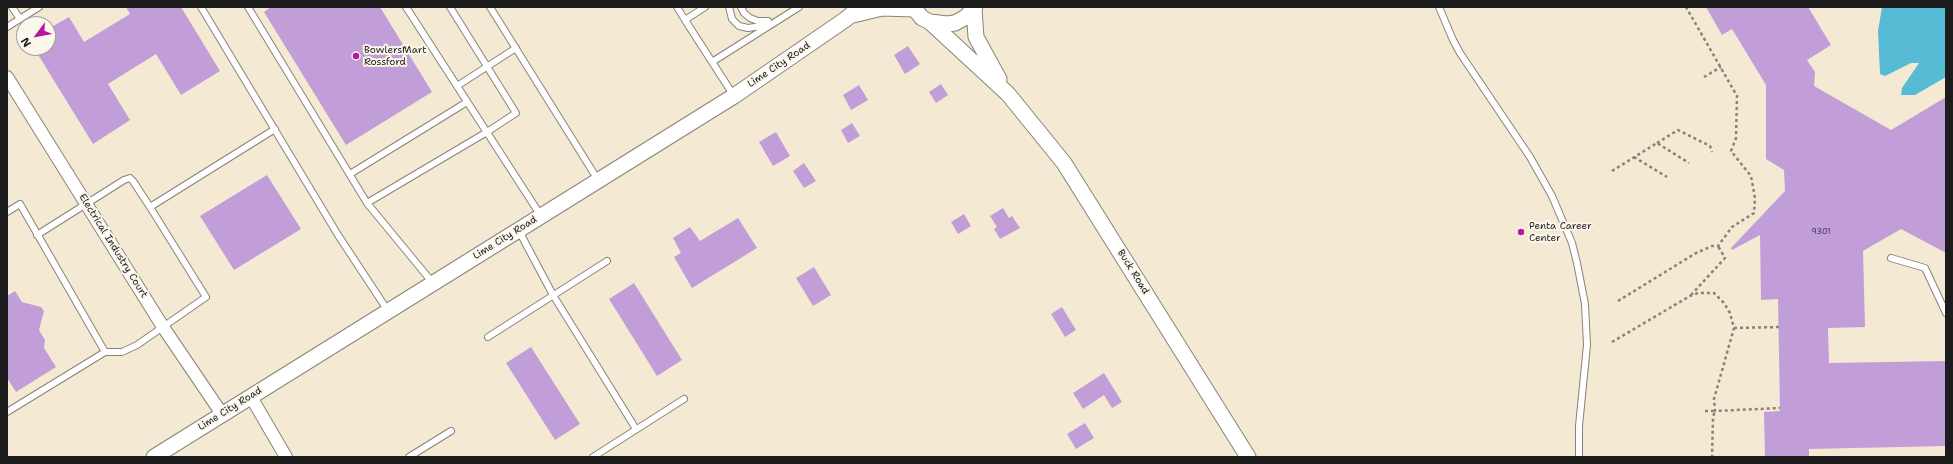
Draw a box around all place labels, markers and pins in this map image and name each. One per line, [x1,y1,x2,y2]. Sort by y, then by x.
place label: BowlersMart Rossford [364,44,426,68]
marker: BowlersMart Rossford [351,51,361,61]
place label: Penta Career Center [1529,220,1592,244]
marker: Penta Career Center [1516,227,1526,237]

